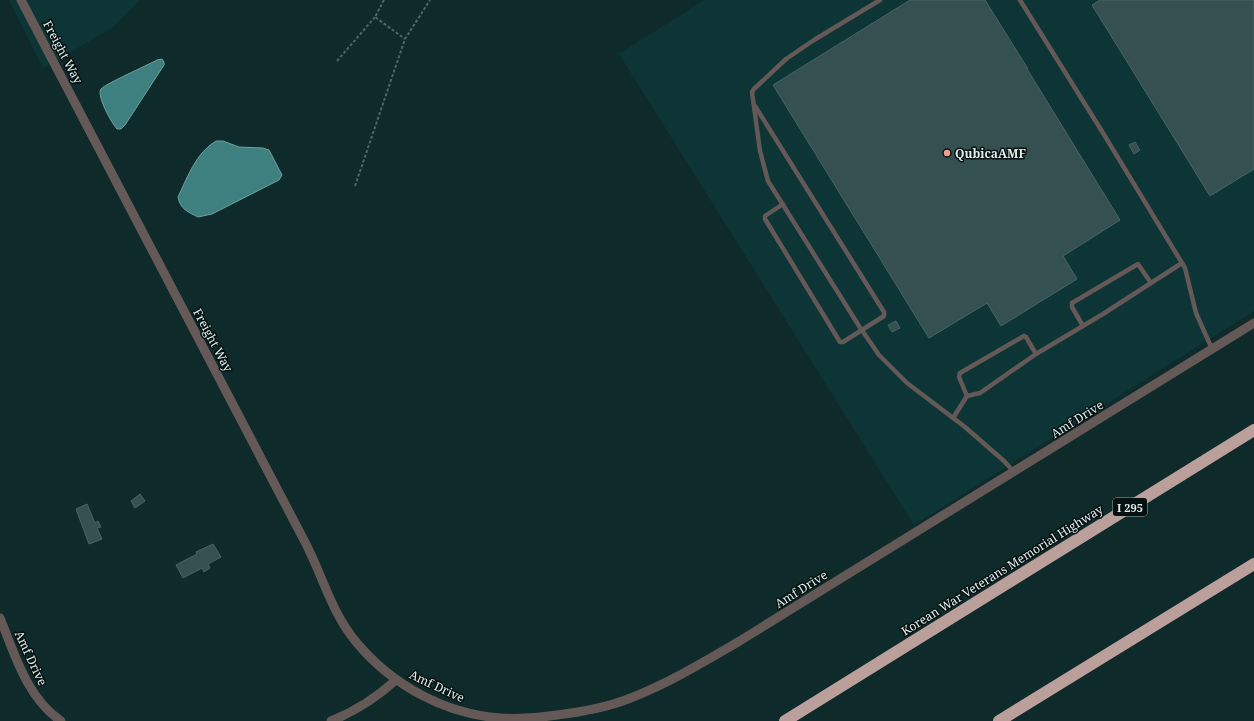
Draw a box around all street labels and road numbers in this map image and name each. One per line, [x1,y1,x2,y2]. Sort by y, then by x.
street label: Freight Way [39,17,87,87]
street label: Freight Way [189,305,237,375]
street label: Amf Drive [1048,396,1106,442]
road number: I 295 [1113,498,1147,516]
street label: Korean War Veterans Memorial Highway [898,500,1106,639]
street label: Amf Drive [772,566,830,612]
street label: Amf Drive [11,628,51,688]
street label: Amf Drive [407,666,467,706]

